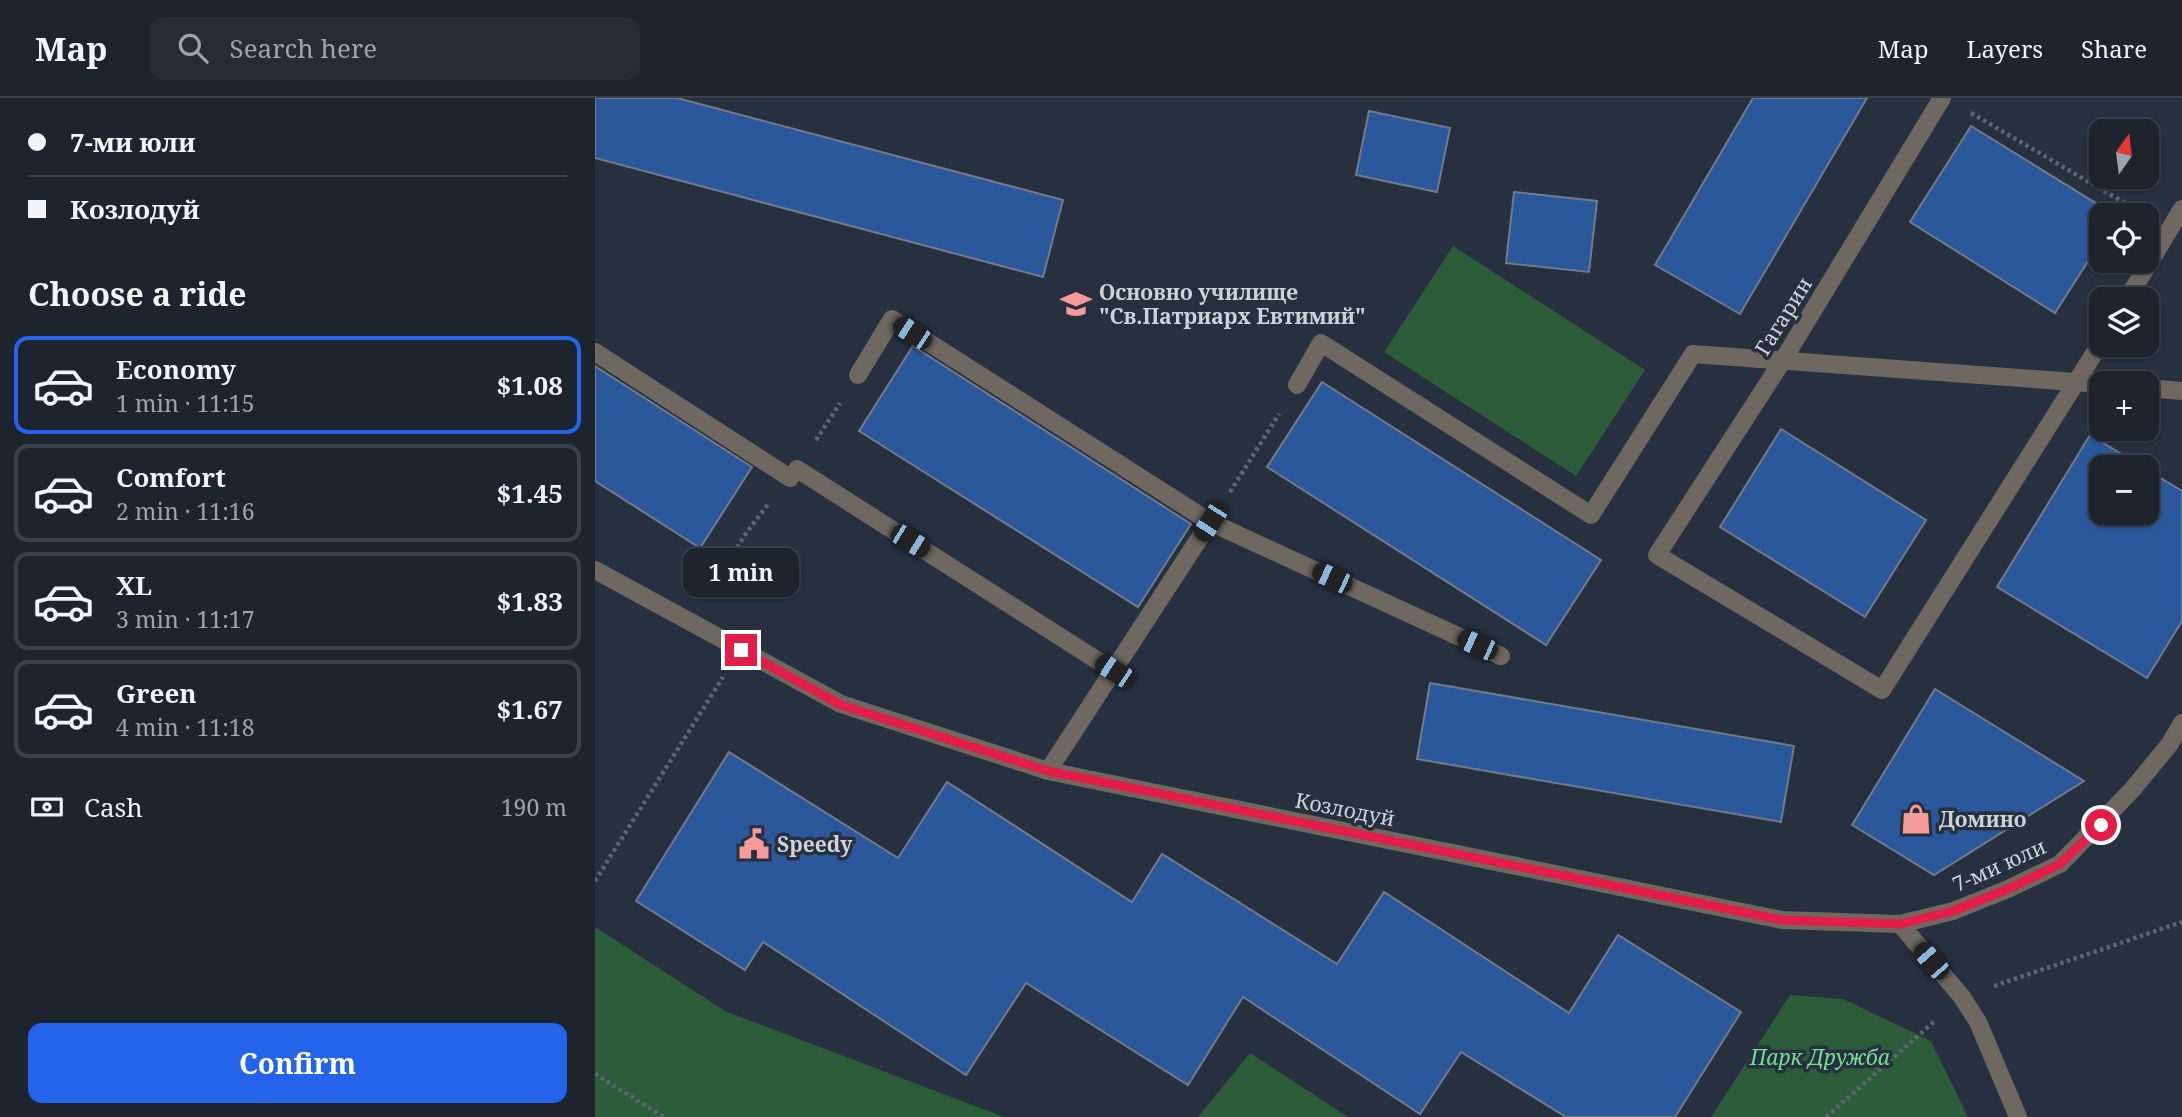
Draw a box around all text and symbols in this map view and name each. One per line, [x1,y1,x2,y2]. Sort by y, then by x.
search box [150,17,640,80]
text: Map [35,26,108,71]
icon: search [174,29,212,67]
text: Search here [230,30,377,66]
text: Map [1878,32,1929,65]
text: Layers [1967,32,2043,65]
text: Share [2081,32,2147,65]
north arrow [2089,119,2159,189]
map controls [2089,119,2159,525]
text: 7-ми юли [70,124,196,160]
text: Козлодуй [70,191,200,227]
button: locate [2089,203,2159,273]
text: Choose a ride [28,272,247,315]
street label: Гагарин [1748,272,1818,360]
place label: Основно училище "Св.Патриарх Евтимий" [1099,278,1366,330]
school or university icon: Основно училище "Св.Патриарх Евтимий" [1059,287,1093,321]
button: layers [2089,287,2159,357]
car [889,313,936,353]
text: Economy [116,351,236,387]
icon: car [32,354,95,417]
text: $1.08 [497,367,563,403]
button: + [2089,371,2159,441]
text: 1 min · 11:15 [116,387,254,419]
button: − [2089,455,2159,525]
text: Comfort [116,459,226,495]
icon: car [32,462,95,525]
text: $1.45 [497,475,563,511]
text: 2 min · 11:16 [116,495,254,527]
car [1190,499,1231,545]
car [887,521,934,561]
callout: 1 min [683,548,799,598]
text: 1 min [708,556,774,588]
car [1309,560,1356,596]
text: XL [116,567,152,603]
icon: car [32,570,95,633]
text: $1.83 [497,583,563,619]
text: 3 min · 11:17 [116,603,254,635]
car [1454,627,1501,663]
route end [725,634,757,666]
car [1091,651,1138,691]
text: Green [116,675,197,711]
icon: car [32,678,95,741]
text: $1.67 [497,691,563,727]
text: 4 min · 11:18 [116,711,254,743]
street label: Козлодуй [1293,786,1397,832]
icon: cash [28,788,66,826]
text: Cash [84,789,143,825]
text: 190 m [501,791,567,823]
shop icon: Домино [1899,802,1933,836]
place label: Домино [1939,805,2027,833]
route start [2085,809,2117,841]
public building icon: Speedy [737,827,771,861]
place label: Speedy [777,830,853,858]
street label: 7-ми юли [1948,832,2050,898]
car [1910,938,1953,984]
button: Confirm [28,1023,567,1103]
park label: Парк Дружба [1749,1043,1890,1071]

